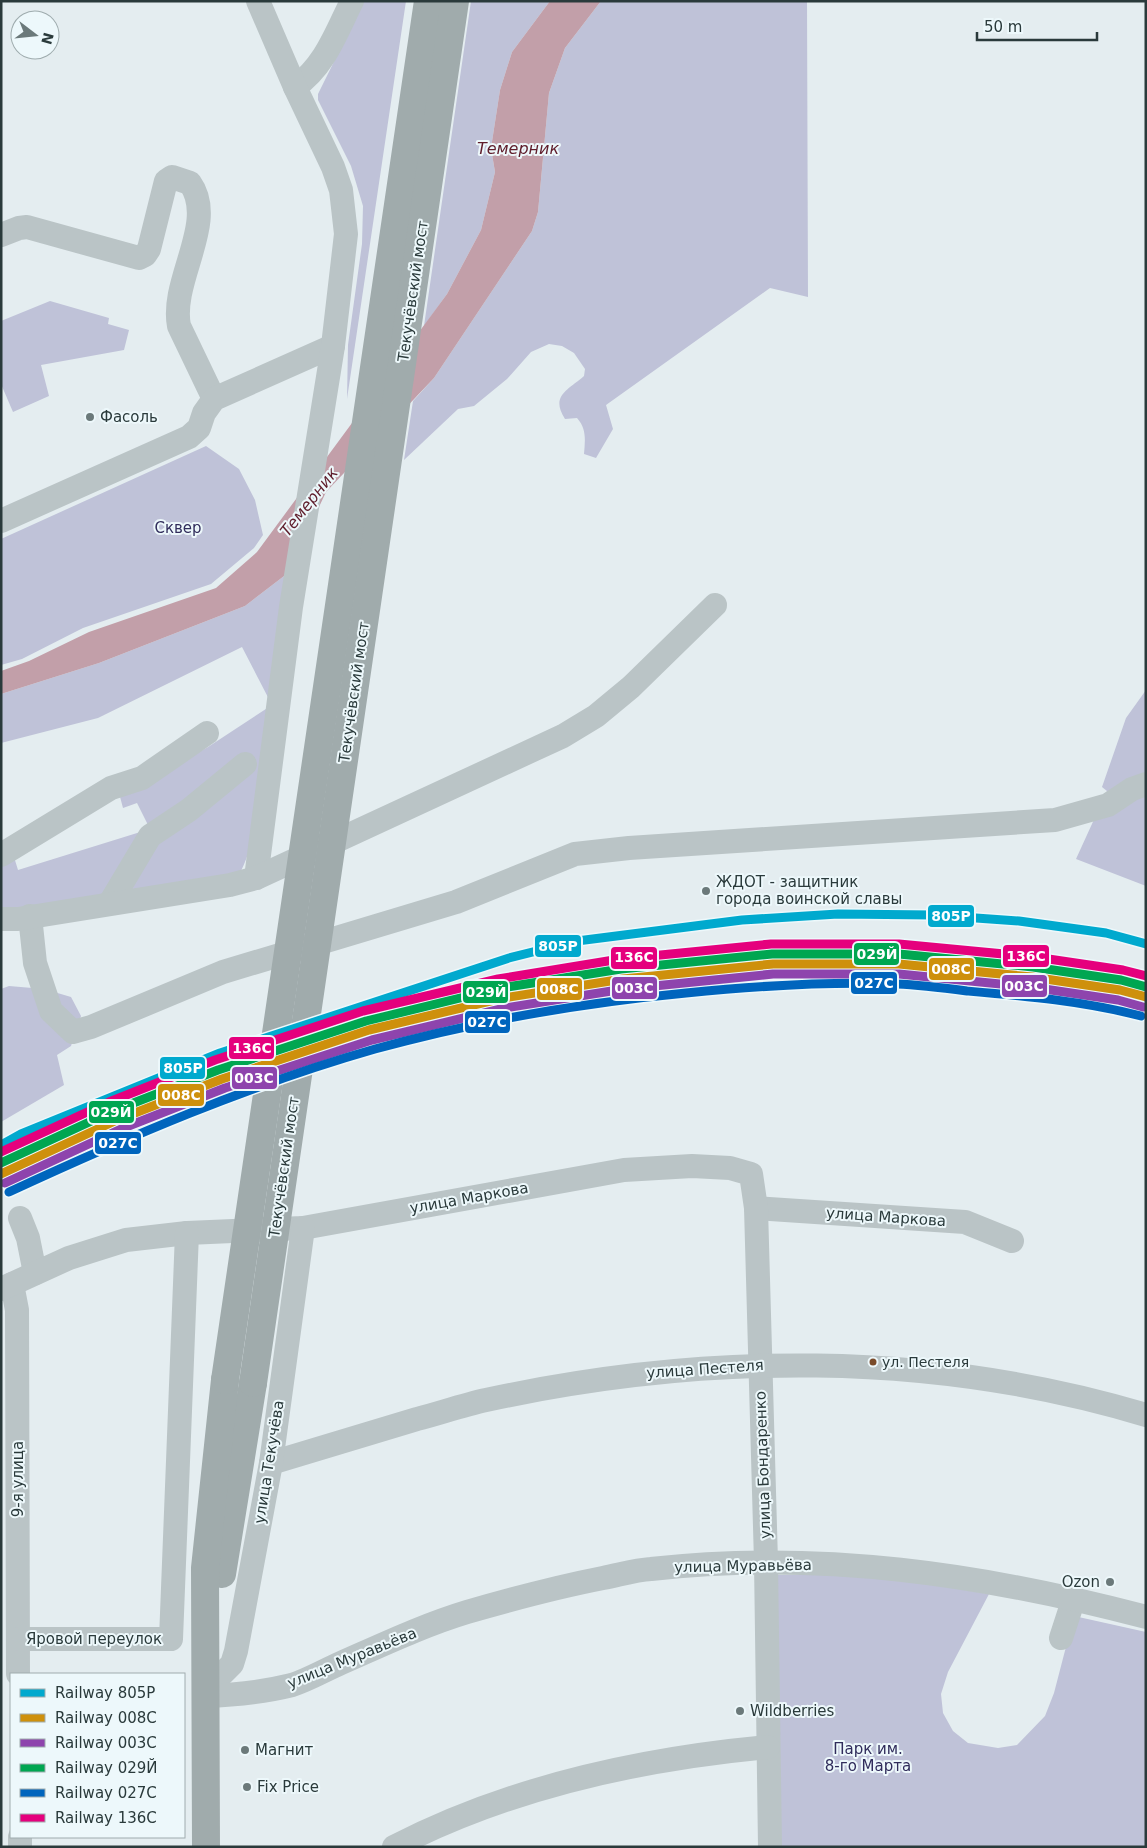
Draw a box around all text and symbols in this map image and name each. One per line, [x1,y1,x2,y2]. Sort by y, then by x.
north arrow [10,10,60,60]
scale bar [977,10,1097,42]
text: 50 m [984,18,1022,36]
text: N [38,31,57,46]
water label: Темерник [477,139,559,158]
street label: Текучёвский мост [394,219,432,364]
place label: Фасоль [100,408,158,426]
marker: Фасоль [84,411,96,423]
water label: Темерник [276,463,342,540]
park label: Сквер [154,519,202,537]
street label: Текучёвский мост [335,620,373,765]
place label: ЖДОТ - защитник города воинской славы [716,873,902,908]
marker: ЖДОТ - защитник города воинской славы [700,885,712,897]
line badge: 805Р [927,904,975,928]
text: 805Р [931,908,971,924]
line badge: 805Р [534,934,582,958]
text: 805Р [538,938,578,954]
line badge: 029Й [853,942,900,966]
line badge: 136С [1002,944,1050,968]
line badge: 136С [610,946,658,970]
text: 029Й [857,946,897,962]
text: 136С [1006,948,1046,964]
text: 136С [614,949,654,965]
line badge: 008С [928,957,975,981]
text: 008С [931,961,971,977]
line badge: 027С [850,971,898,995]
line badge: 003С [1001,974,1048,998]
text: 027С [854,975,894,991]
line badge: 003С [611,976,658,1000]
line badge: 008С [536,977,583,1001]
text: 003С [1004,978,1044,994]
line badge: 029Й [462,980,509,1004]
text: 003С [614,980,654,996]
text: 008С [539,981,579,997]
text: 029Й [466,984,506,1000]
line badge: 027С [464,1010,511,1034]
text: 027С [467,1014,507,1030]
line badge: 136С [228,1036,275,1060]
text: 136С [232,1040,272,1056]
line badge: 805Р [159,1056,206,1080]
text: 805Р [163,1060,203,1076]
line badge: 003С [231,1066,278,1090]
text: 003С [234,1070,274,1086]
line badge: 008С [157,1083,205,1107]
text: 008С [161,1087,201,1103]
street label: Текучёвский мост [265,1095,303,1240]
line badge: 029Й [88,1100,135,1124]
text: 029Й [91,1104,131,1120]
line badge: 027С [94,1131,142,1155]
text: 027С [98,1135,138,1151]
street label: улица Маркова [408,1179,530,1217]
street label: улица Маркова [825,1204,947,1230]
place label: ул. Пестеля [882,1354,969,1370]
street label: улица Пестеля [646,1356,764,1382]
marker: ул. Пестеля [868,1357,878,1367]
street label: улица Бондаренко [751,1391,775,1539]
street label: улица Текучёва [250,1399,288,1525]
street label: 9-я улица [9,1441,27,1517]
street label: улица Муравьёва [674,1556,812,1576]
place label: Ozon [1062,1573,1100,1591]
marker: Ozon [1104,1576,1116,1588]
street label: улица Муравьёва [285,1624,419,1692]
street label: Яровой переулок [26,1630,162,1648]
legend [10,1673,185,1838]
text: Railway 805Р [55,1684,155,1702]
place label: Wildberries [750,1702,835,1720]
marker: Wildberries [734,1705,746,1717]
text: Railway 008С [55,1709,157,1727]
text: Railway 003С [55,1734,157,1752]
park label: Парк им. 8-го Марта [825,1740,911,1775]
place label: Магнит [255,1741,314,1759]
marker: Магнит [239,1744,251,1756]
text: Railway 029Й [55,1758,158,1777]
place label: Fix Price [257,1778,319,1796]
marker: Fix Price [241,1781,253,1793]
text: Railway 027С [55,1784,157,1802]
text: Railway 136С [55,1809,157,1827]

